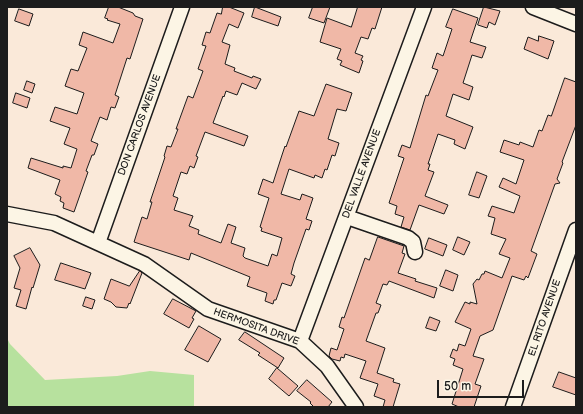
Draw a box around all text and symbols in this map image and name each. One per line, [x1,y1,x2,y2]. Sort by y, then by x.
street label: DON CARLOS AVENUE [116,73,164,177]
street label: DEL VALLE AVENUE [340,128,384,220]
street label: EL RITO AVENUE [526,278,564,358]
street label: HERMOSITA DRIVE [211,306,301,348]
scale bar [439,372,526,398]
text: 50 m [444,379,471,394]

